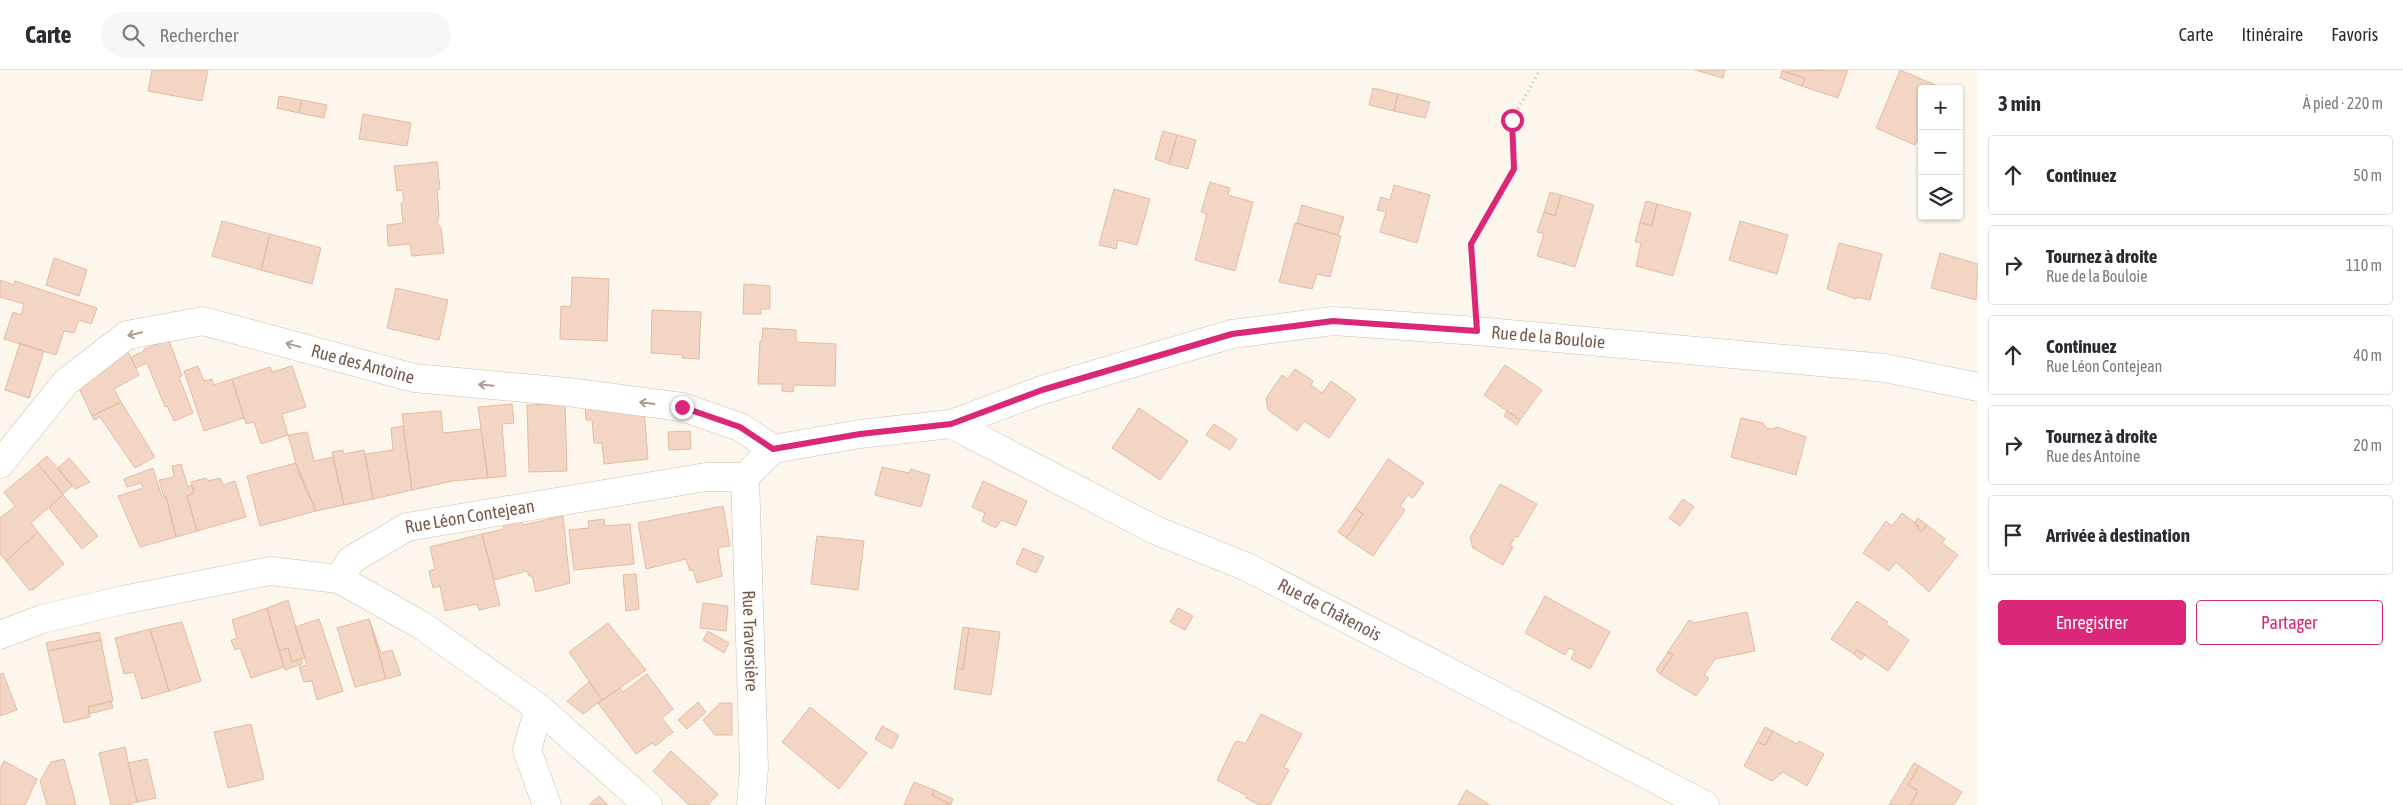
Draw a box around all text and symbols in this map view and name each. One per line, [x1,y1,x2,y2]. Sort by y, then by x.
search box [101,12,451,57]
text: Carte [25,21,71,48]
icon: search [119,21,147,49]
text: Rechercher [159,24,238,46]
text: Carte [2179,24,2213,45]
text: Itinéraire [2241,24,2303,45]
text: Favoris [2331,24,2378,45]
map controls [1918,85,1963,220]
button: + [1918,85,1963,130]
text: 3 min [1998,91,2041,115]
text: À pied · 220 m [2303,94,2383,112]
route start [1501,109,1524,132]
button: − [1918,130,1963,175]
icon: ahead [1999,161,2027,189]
text: Continuez [2046,164,2116,186]
text: 50 m [2353,166,2382,184]
button: layers [1918,175,1963,220]
text: Tournez à droite [2046,245,2157,267]
icon: right [1999,251,2027,279]
text: 110 m [2346,256,2382,274]
text: Rue de la Bouloie [2046,267,2147,285]
street label: Rue de la Bouloie [1490,321,1606,353]
one-way arrow [128,330,144,339]
text: Continuez [2046,335,2116,357]
one-way arrow [285,340,301,350]
street label: Rue des Antoine [309,340,417,388]
icon: ahead [1999,341,2027,369]
text: 40 m [2353,346,2382,364]
text: Rue Léon Contejean [2046,357,2162,375]
one-way arrow [478,380,494,390]
route end [671,396,694,419]
one-way arrow [640,397,656,407]
text: Tournez à droite [2046,425,2157,447]
icon: right [1999,431,2027,459]
text: 20 m [2353,436,2382,454]
text: Rue des Antoine [2046,447,2140,465]
street label: Rue Léon Contejean [403,495,536,537]
icon: arrive [1999,521,2027,549]
text: Arrivée à destination [2046,524,2190,546]
street label: Rue de Châtenois [1274,574,1385,645]
street label: Rue Traversière [739,590,763,692]
button: Enregistrer [1998,600,2186,645]
button: Partager [2196,600,2383,645]

